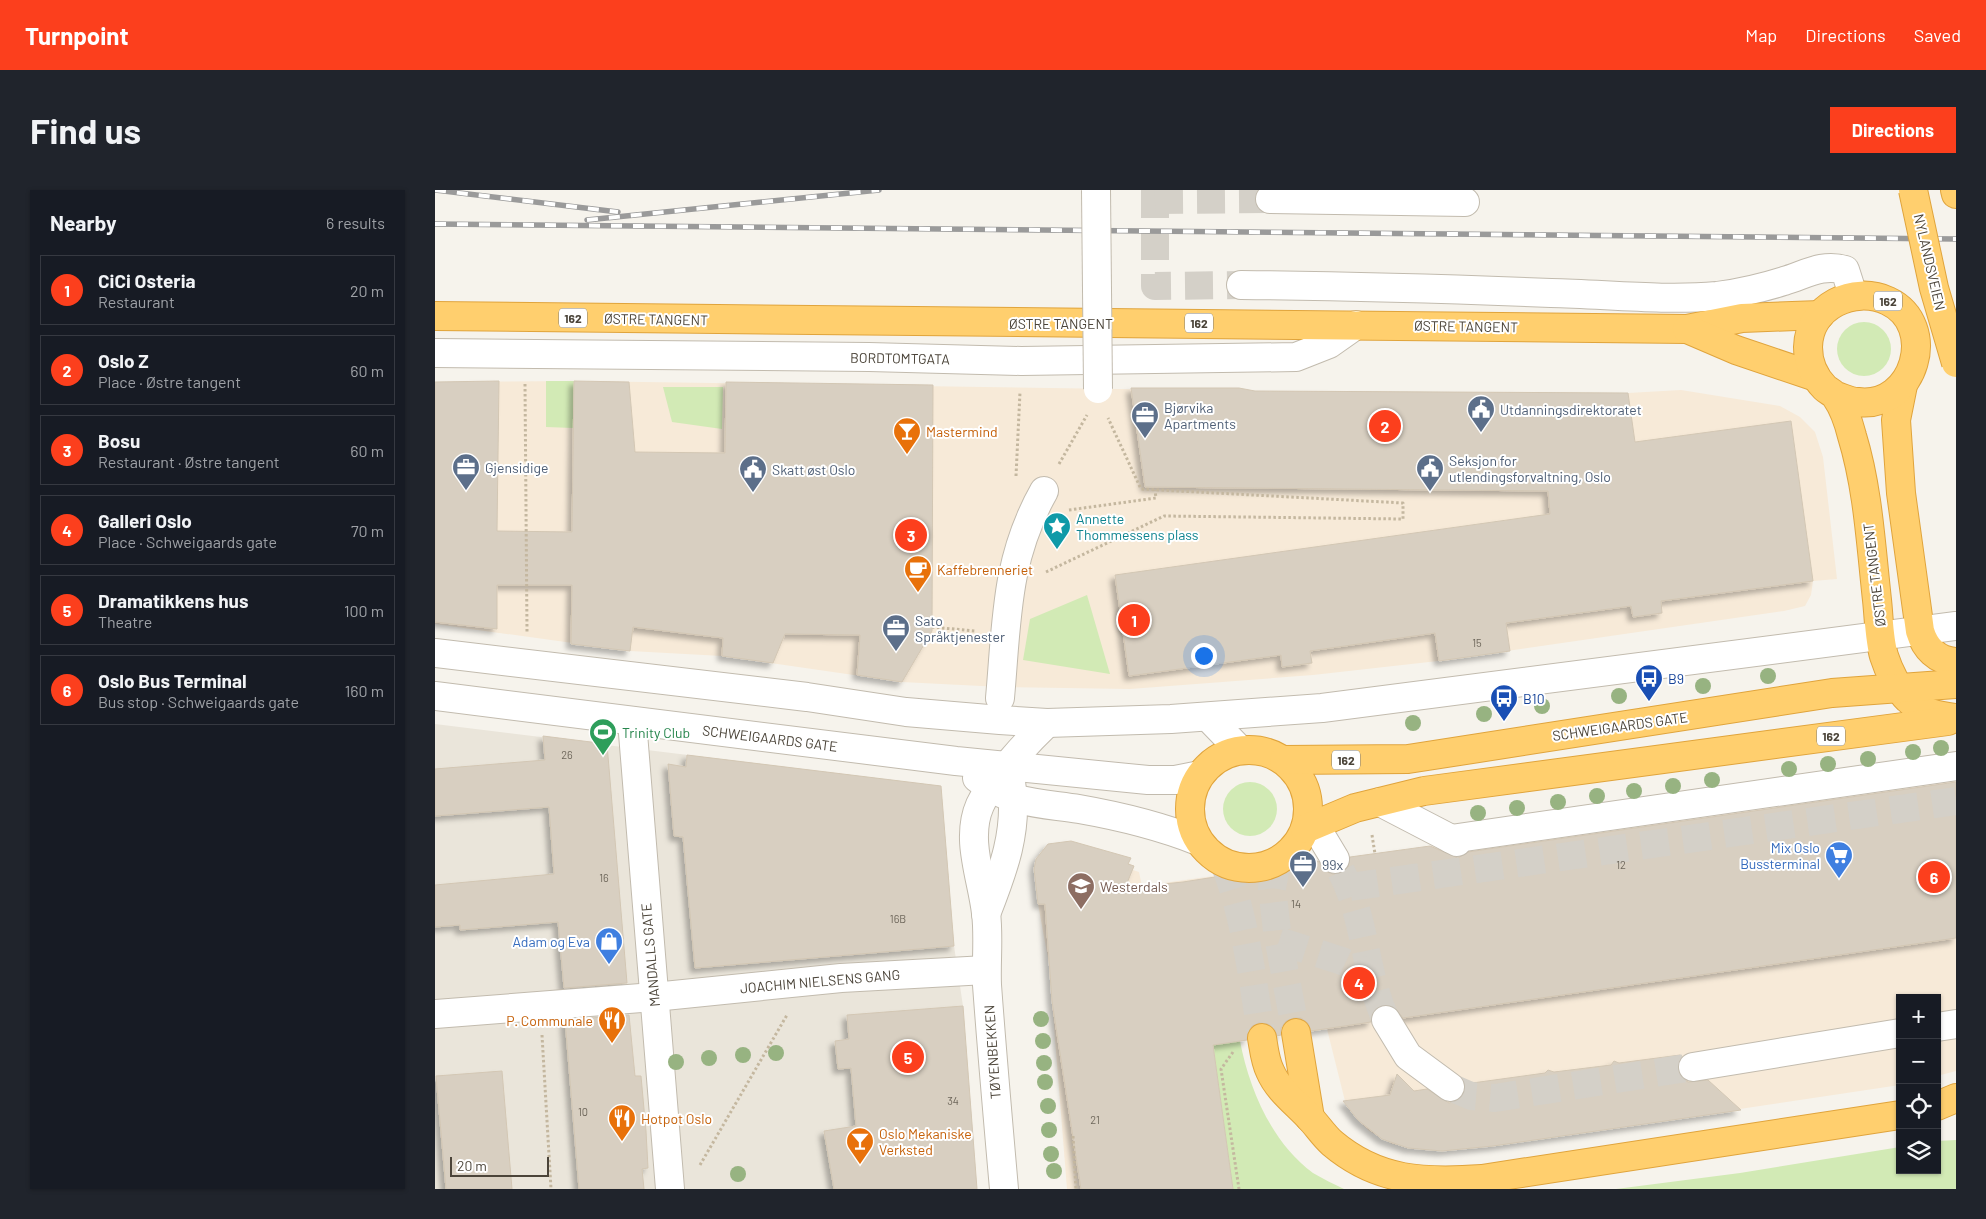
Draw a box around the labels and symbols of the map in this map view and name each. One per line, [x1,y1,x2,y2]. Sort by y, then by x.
street label: NYLANDSVEIEN [1911,212,1949,312]
road number: 162 [1874,292,1902,310]
road number: 162 [559,309,587,328]
street label: ØSTRE TANGENT [604,310,708,328]
road number: 162 [1185,314,1213,332]
street label: ØSTRE TANGENT [1009,315,1113,332]
street label: ØSTRE TANGENT [1414,317,1518,335]
street label: BORDTOMTGATA [850,349,950,367]
public building icon: Utdanningsdirektoratet [1466,394,1496,433]
place label: Bjørvika Apartments [1164,399,1236,432]
office icon: Bjørvika Apartments [1130,400,1160,439]
place label: Utdanningsdirektoratet [1500,401,1642,418]
pin: 2 [1369,407,1401,445]
bar icon: Mastermind [892,416,922,455]
place label: Mastermind [926,423,998,440]
office icon: Gjensidige [451,452,481,491]
place label: Seksjon for utlendingsforvaltning, Oslo [1449,452,1611,485]
public building icon: Seksjon for utlendingsforvaltning, Oslo [1415,453,1445,492]
public building icon: Skatt øst Oslo [738,454,768,493]
place label: Gjensidige [485,459,549,476]
place label: Skatt øst Oslo [772,461,855,478]
place label: Annette Thommessens plass [1076,510,1199,543]
place icon: Annette Thommessens plass [1042,511,1072,550]
pin: 3 [895,516,927,554]
street label: ØSTRE TANGENT [1859,522,1889,628]
cafe icon: Kaffebrenneriet [903,554,933,593]
place label: Kaffebrenneriet [937,561,1033,578]
pin: 1 [1118,601,1150,639]
place label: Sato Språktjenester [915,612,1005,645]
office icon: Sato Språktjenester [881,613,911,652]
house number: 15 [1472,636,1482,649]
your location [1191,643,1217,669]
bus stop icon: B9 [1634,663,1664,702]
place label: B9 [1668,670,1684,687]
bus stop icon: B10 [1489,683,1519,722]
place label: B10 [1523,690,1545,707]
street label: SCHWEIGAARDS GATE [1551,708,1689,744]
sports icon: Trinity Club [588,717,618,756]
street label: SCHWEIGAARDS GATE [701,721,839,755]
place label: Trinity Club [622,724,690,741]
road number: 162 [1817,726,1845,746]
house number: 26 [561,748,573,761]
road number: 162 [1332,750,1360,770]
place label: Mix Oslo Bussterminal [1740,839,1820,872]
supermarket icon: Mix Oslo Bussterminal [1824,840,1854,879]
office icon: 99x [1288,849,1318,888]
place label: 99x [1322,856,1344,873]
house number: 12 [1616,858,1626,871]
pin: 6 [1918,858,1950,896]
house number: 16 [599,871,609,884]
school or university icon: Westerdals [1066,871,1096,910]
place label: Westerdals [1100,878,1168,895]
house number: 14 [1291,897,1301,910]
street label: MANDALLS GATE [637,902,663,1008]
house number: 16B [890,912,906,925]
shop icon: Adam og Eva [594,926,624,965]
place label: Adam og Eva [512,933,590,950]
pin: 4 [1343,964,1375,1002]
street label: JOACHIM NIELSENS GANG [739,966,901,996]
street label: TØYENBEKKEN [980,1004,1004,1100]
restaurant icon: P. Communale [597,1005,627,1044]
place label: P. Communale [506,1012,593,1029]
pin: 5 [892,1038,924,1076]
house number: 34 [947,1094,959,1107]
restaurant icon: Hotpot Oslo [607,1103,637,1142]
house number: 10 [578,1105,588,1118]
place label: Hotpot Oslo [641,1110,712,1127]
house number: 21 [1090,1113,1100,1126]
place label: Oslo Mekaniske Verksted [879,1125,972,1158]
bar icon: Oslo Mekaniske Verksted [845,1126,875,1165]
scale bar [450,1154,549,1177]

